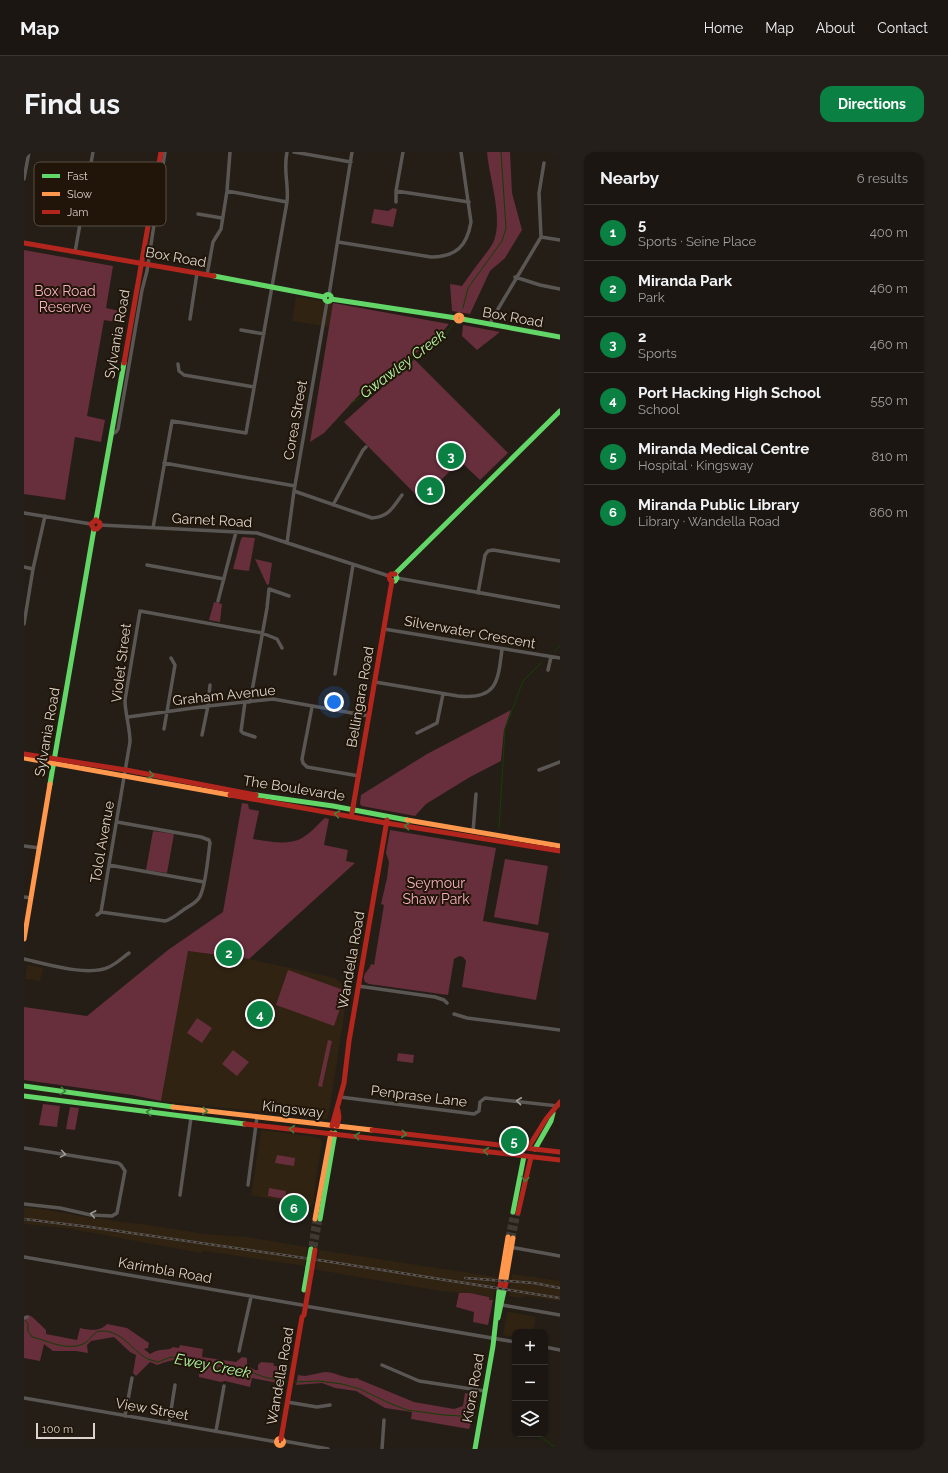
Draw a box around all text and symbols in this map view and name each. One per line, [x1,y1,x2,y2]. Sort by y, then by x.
text: Map [20,17,59,39]
text: Home [704,20,743,36]
text: Map [765,20,794,36]
text: About [816,20,855,36]
text: Contact [877,20,928,36]
button: Directions [820,86,924,122]
text: Find us [24,88,120,121]
legend [34,162,166,226]
text: Nearby [600,168,659,188]
text: Fast [67,170,88,183]
text: 6 results [857,171,908,186]
text: Slow [67,188,92,201]
text: Jam [67,206,88,219]
text: 5 [638,216,646,234]
text: 1 [610,225,616,240]
text: 400 m [870,225,908,240]
text: Sports · Seine Place [638,234,756,249]
street label: Box Road [144,244,208,270]
text: Miranda Park [638,272,732,290]
text: 2 [609,281,617,296]
text: 460 m [870,281,908,296]
park label: Box Road Reserve [34,283,96,315]
street label: Sylvania Road [101,288,133,380]
text: Park [638,290,665,305]
street label: Box Road [481,304,545,330]
water label: Gwawley Creek [356,326,450,402]
text: 2 [638,328,646,346]
text: 3 [609,337,617,352]
text: 460 m [870,337,908,352]
text: Sports [638,346,677,361]
street label: Corea Street [280,378,310,461]
text: Port Hacking High School [638,384,821,402]
text: 4 [609,393,617,408]
text: 550 m [871,393,908,408]
text: School [638,402,680,417]
text: Miranda Medical Centre [638,440,809,458]
pin: 3 [438,441,464,471]
text: 5 [609,449,617,464]
text: 810 m [872,449,908,464]
text: Hospital · Kingsway [638,458,753,473]
pin: 1 [417,475,443,505]
text: Miranda Public Library [638,496,799,514]
text: 6 [609,505,617,520]
text: 860 m [869,505,908,520]
street label: Garnet Road [171,510,253,530]
text: Library · Wandella Road [638,514,780,529]
street label: Silverwater Crescent [403,613,537,651]
street label: Violet Street [108,622,134,704]
street label: Bellingara Road [343,645,377,749]
street label: Graham Avenue [172,682,276,708]
street label: Sylvania Road [31,686,63,778]
your location [324,692,344,712]
one-way arrow [148,770,154,778]
street label: The Boulevarde [242,772,346,804]
street label: Tolol Avenue [87,800,117,884]
one-way arrow [334,810,340,819]
one-way arrow [404,822,410,831]
park label: Seymour Shaw Park [402,875,470,907]
street label: Wandella Road [335,910,367,1010]
pin: 2 [216,938,242,968]
pin: 4 [247,999,273,1029]
street label: Penprase Lane [370,1082,468,1110]
one-way arrow [60,1086,66,1095]
street label: Kingsway [261,1097,325,1121]
one-way arrow [516,1097,522,1106]
one-way arrow [202,1107,208,1116]
one-way arrow [146,1108,152,1117]
one-way arrow [289,1124,295,1133]
pin: 5 [501,1126,527,1156]
one-way arrow [400,1129,407,1138]
one-way arrow [354,1132,360,1141]
one-way arrow [483,1147,489,1156]
one-way arrow [59,1149,66,1158]
one-way arrow [522,1176,530,1182]
pin: 6 [281,1193,307,1223]
one-way arrow [89,1211,96,1219]
street label: Karimbla Road [117,1254,213,1286]
street label: Wandella Road [264,1326,296,1426]
map controls [512,1329,548,1437]
button: + [512,1329,548,1365]
water label: Ewey Creek [173,1350,253,1382]
street label: Kiora Road [459,1352,487,1424]
button: − [512,1365,548,1401]
street label: View Street [114,1395,190,1423]
button: layers [512,1401,548,1437]
scale bar [36,1421,95,1440]
text: 100 m [42,1423,73,1436]

